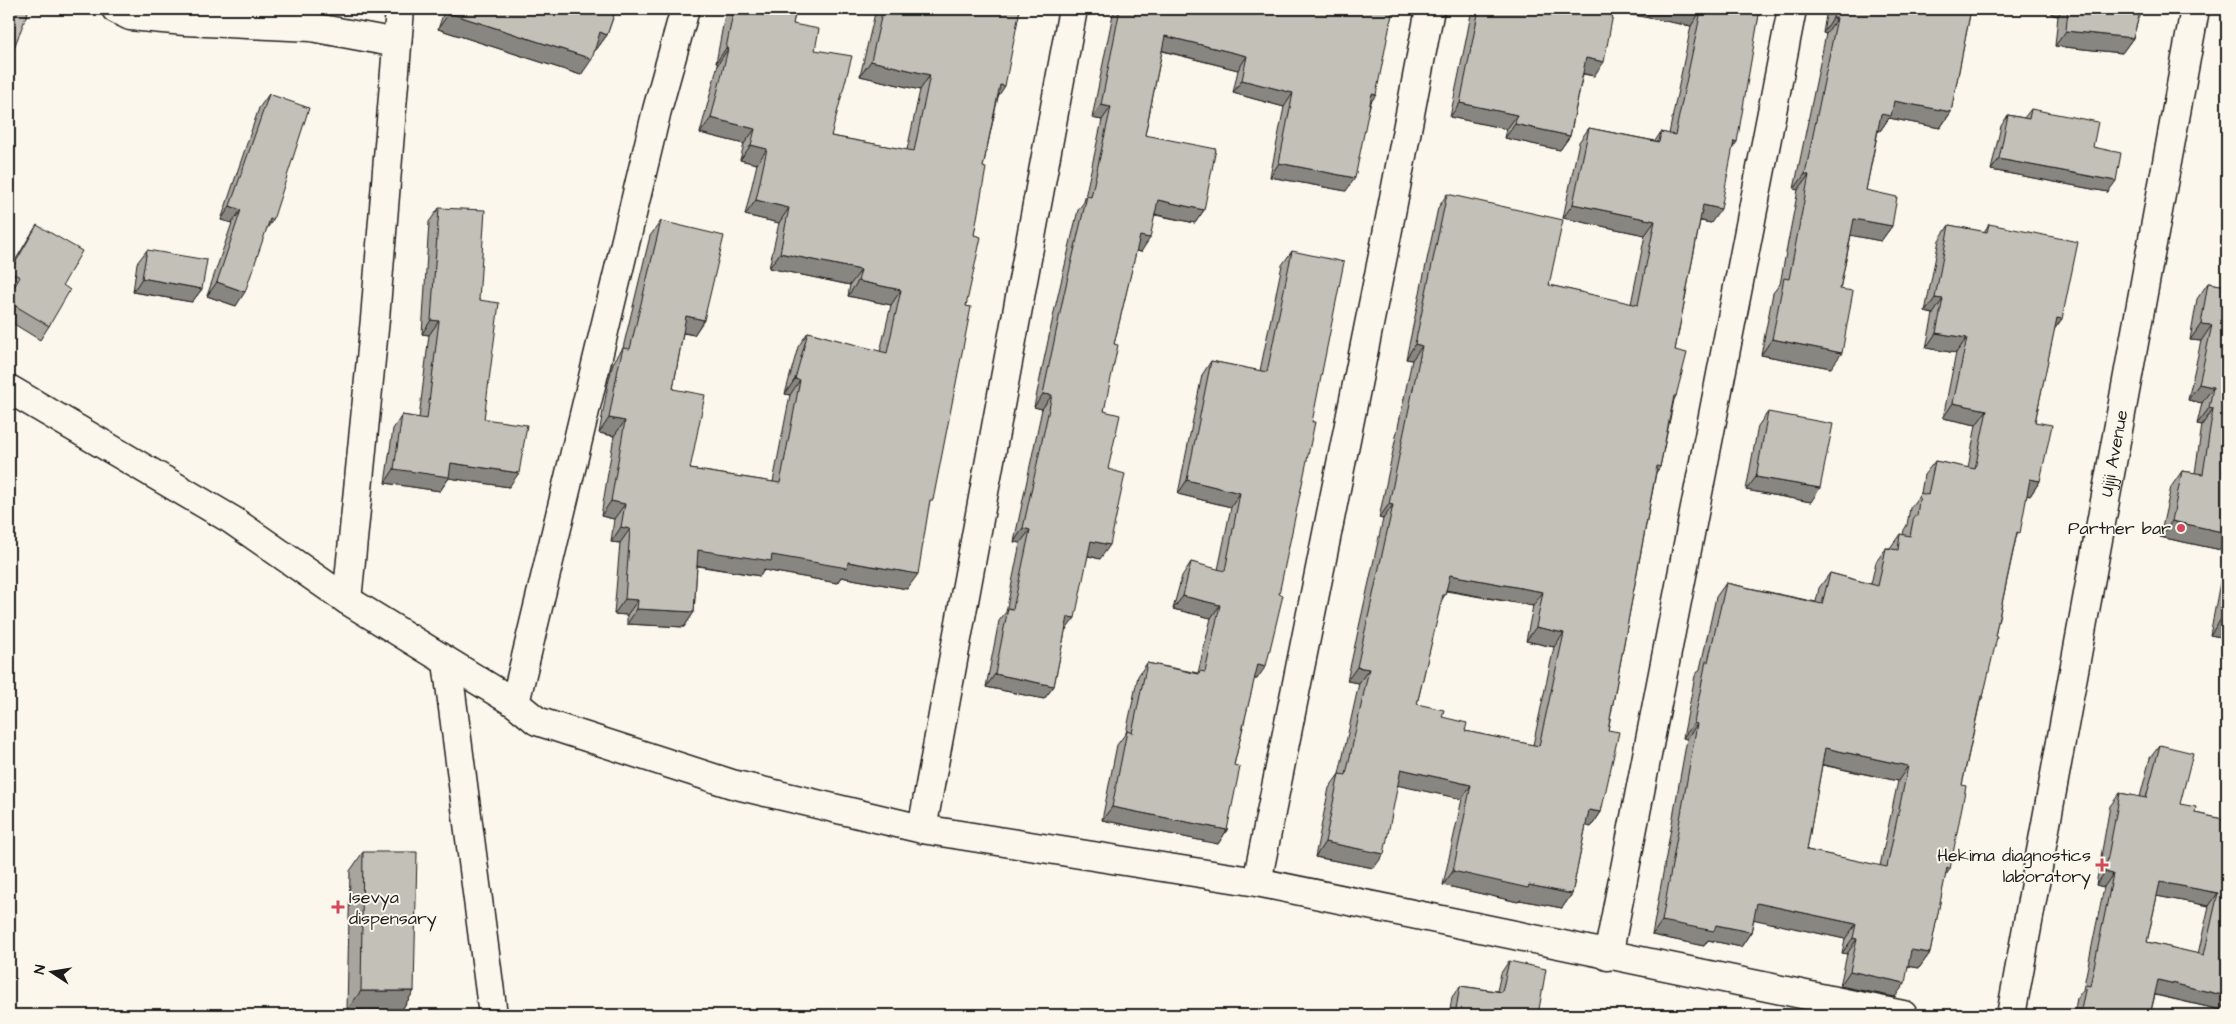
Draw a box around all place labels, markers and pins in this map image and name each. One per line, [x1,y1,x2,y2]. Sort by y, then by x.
place label: Partner bar [2068,516,2171,541]
marker: Partner bar [2175,522,2187,534]
place label: Hekima diagnostics laboratory [1937,843,2091,890]
marker: Hekima diagnostics laboratory [2095,858,2109,872]
place label: Isevya dispensary [349,885,437,932]
marker: Isevya dispensary [331,900,345,914]

